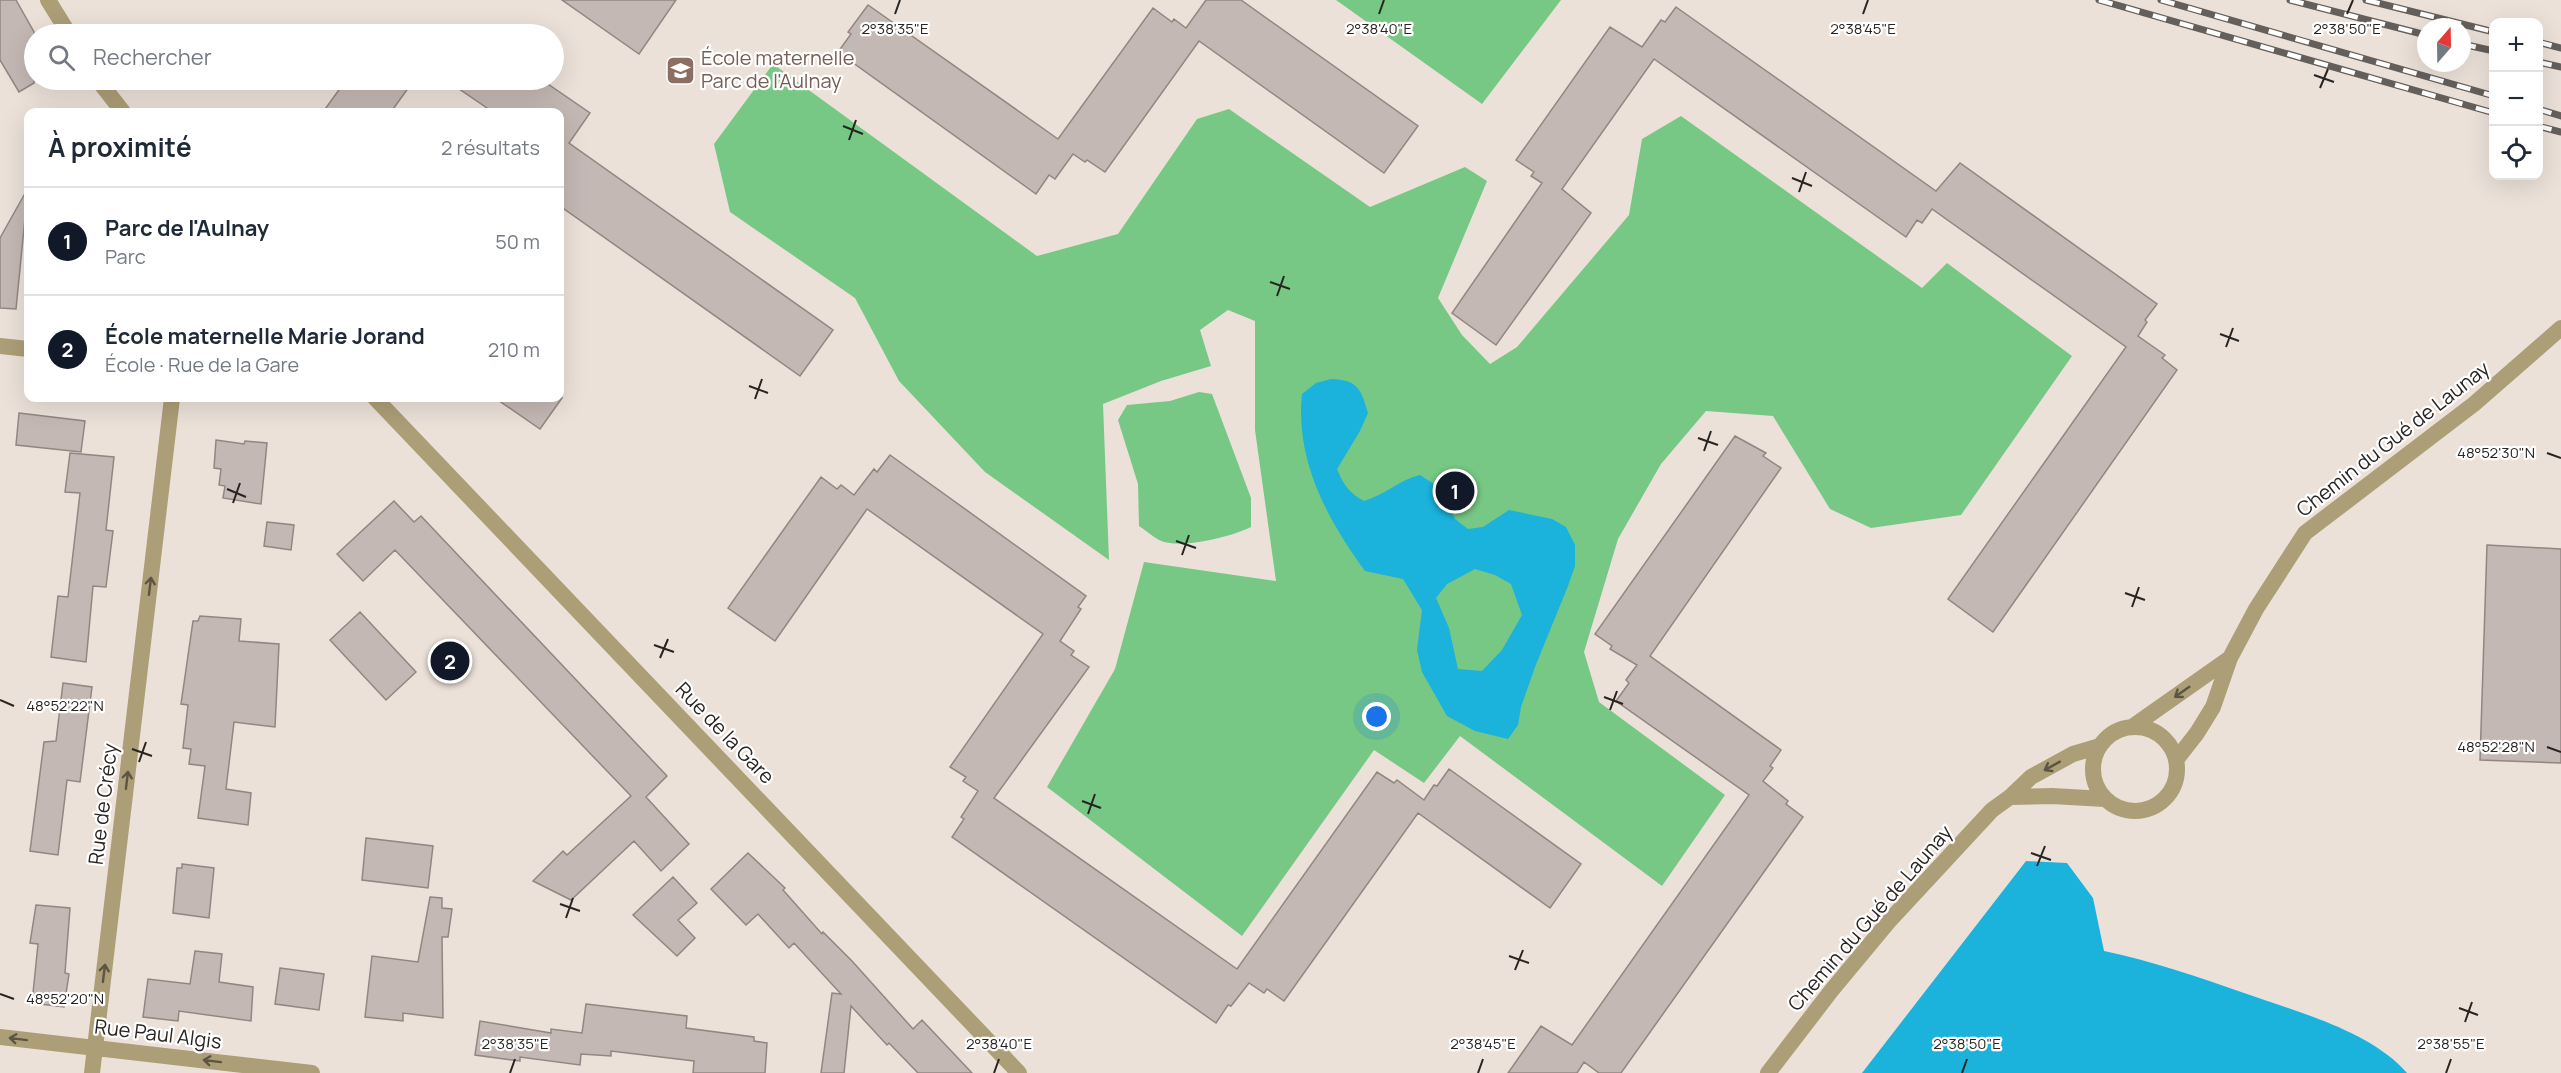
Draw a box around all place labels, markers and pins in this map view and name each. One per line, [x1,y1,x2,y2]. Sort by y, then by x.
place label: École maternelle Parc de l'Aulnay [701,44,854,94]
school or university icon: École maternelle Parc de l'Aulnay [664,54,696,86]
pin: 1 [1436,468,1474,514]
pin: 2 [430,638,470,684]

